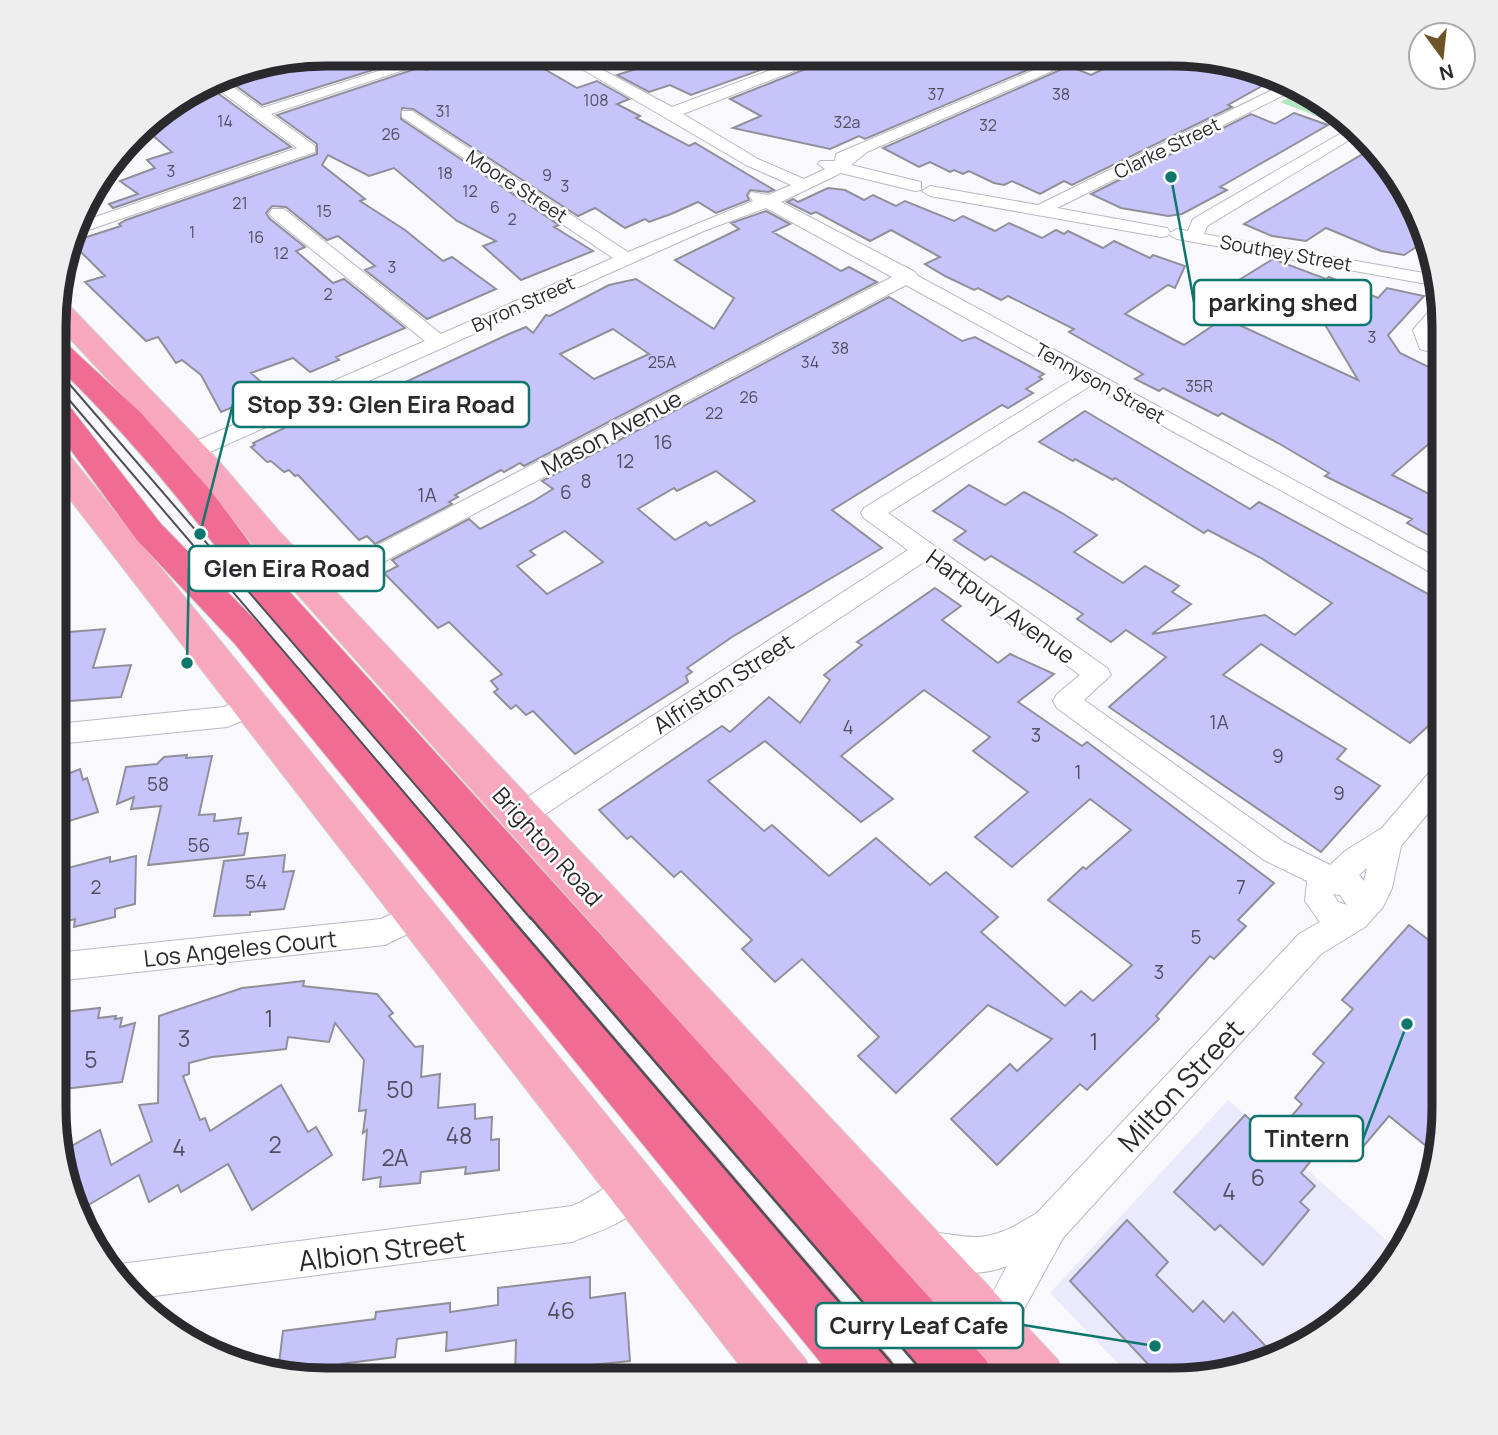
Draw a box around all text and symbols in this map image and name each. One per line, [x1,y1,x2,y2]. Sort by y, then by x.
north arrow [1407,21,1477,91]
text: N [1436,58,1456,87]
house number: 37 [928,83,944,105]
house number: 38 [1052,83,1070,105]
house number: 108 [583,89,609,111]
house number: 31 [435,100,451,122]
house number: 14 [217,110,233,132]
house number: 32a [834,111,860,133]
street label: Clarke Street [1109,111,1225,185]
house number: 32 [979,114,997,136]
house number: 26 [381,123,401,145]
street label: Moore Street [461,144,573,228]
house number: 3 [167,160,175,182]
house number: 18 [437,162,453,184]
house number: 9 [542,164,552,186]
house number: 3 [561,175,569,197]
house number: 12 [462,180,478,202]
house number: 21 [232,192,248,214]
house number: 6 [490,196,500,218]
house number: 15 [316,200,332,222]
house number: 2 [507,208,517,230]
house number: 1 [189,221,195,243]
house number: 16 [248,226,264,248]
street label: Southey Street [1218,229,1354,277]
house number: 12 [273,242,289,264]
house number: 3 [388,256,396,278]
street label: Byron Street [467,270,579,338]
callout: parking shed [1194,280,1371,325]
house number: 2 [323,283,333,305]
text: parking shed [1208,285,1358,318]
house number: 3 [1368,326,1376,348]
street label: Tennyson Street [1030,336,1170,430]
house number: 38 [831,337,849,359]
house number: 25A [648,351,676,373]
house number: 34 [801,351,819,373]
house number: 35R [1185,375,1213,397]
callout: Stop 39: Glen Eira Road [233,382,529,427]
street label: Mason Avenue [535,382,687,482]
house number: 26 [739,386,759,408]
text: Stop 39: Glen Eira Road [247,387,515,420]
house number: 22 [705,402,723,424]
house number: 16 [653,429,673,455]
house number: 12 [616,448,634,474]
house number: 8 [580,468,592,494]
house number: 6 [560,479,572,505]
house number: 1A [417,482,437,508]
street label: Hartpury Avenue [920,541,1082,671]
callout: Glen Eira Road [189,546,384,591]
text: Glen Eira Road [204,551,370,584]
street label: Alfriston Street [646,625,800,741]
house number: 1A [1209,709,1229,735]
house number: 4 [842,714,854,740]
house number: 3 [1031,722,1041,748]
house number: 9 [1272,743,1284,769]
house number: 1 [1074,759,1082,785]
house number: 58 [147,771,169,797]
street label: Brighton Road [486,779,610,913]
house number: 9 [1333,780,1345,806]
house number: 56 [188,832,210,858]
house number: 54 [245,869,267,895]
house number: 2 [91,874,101,900]
house number: 7 [1236,874,1246,900]
street label: Los Angeles Court [142,922,338,974]
house number: 5 [1191,924,1202,950]
house number: 3 [1154,959,1164,985]
house number: 1 [265,1002,273,1034]
street label: Milton Street [1109,1010,1251,1160]
house number: 3 [178,1022,190,1054]
house number: 1 [1090,1025,1098,1057]
house number: 5 [84,1043,98,1075]
house number: 50 [386,1073,414,1105]
callout: Tintern [1250,1116,1363,1161]
house number: 48 [446,1119,472,1151]
text: Tintern [1264,1121,1350,1154]
house number: 2 [268,1128,282,1160]
house number: 4 [172,1131,186,1163]
house number: 2A [381,1141,409,1173]
house number: 6 [1251,1161,1265,1193]
house number: 4 [1222,1175,1236,1207]
street label: Albion Street [296,1221,468,1279]
house number: 46 [547,1294,575,1326]
callout: Curry Leaf Cafe [816,1303,1023,1348]
text: Curry Leaf Cafe [829,1308,1009,1341]

